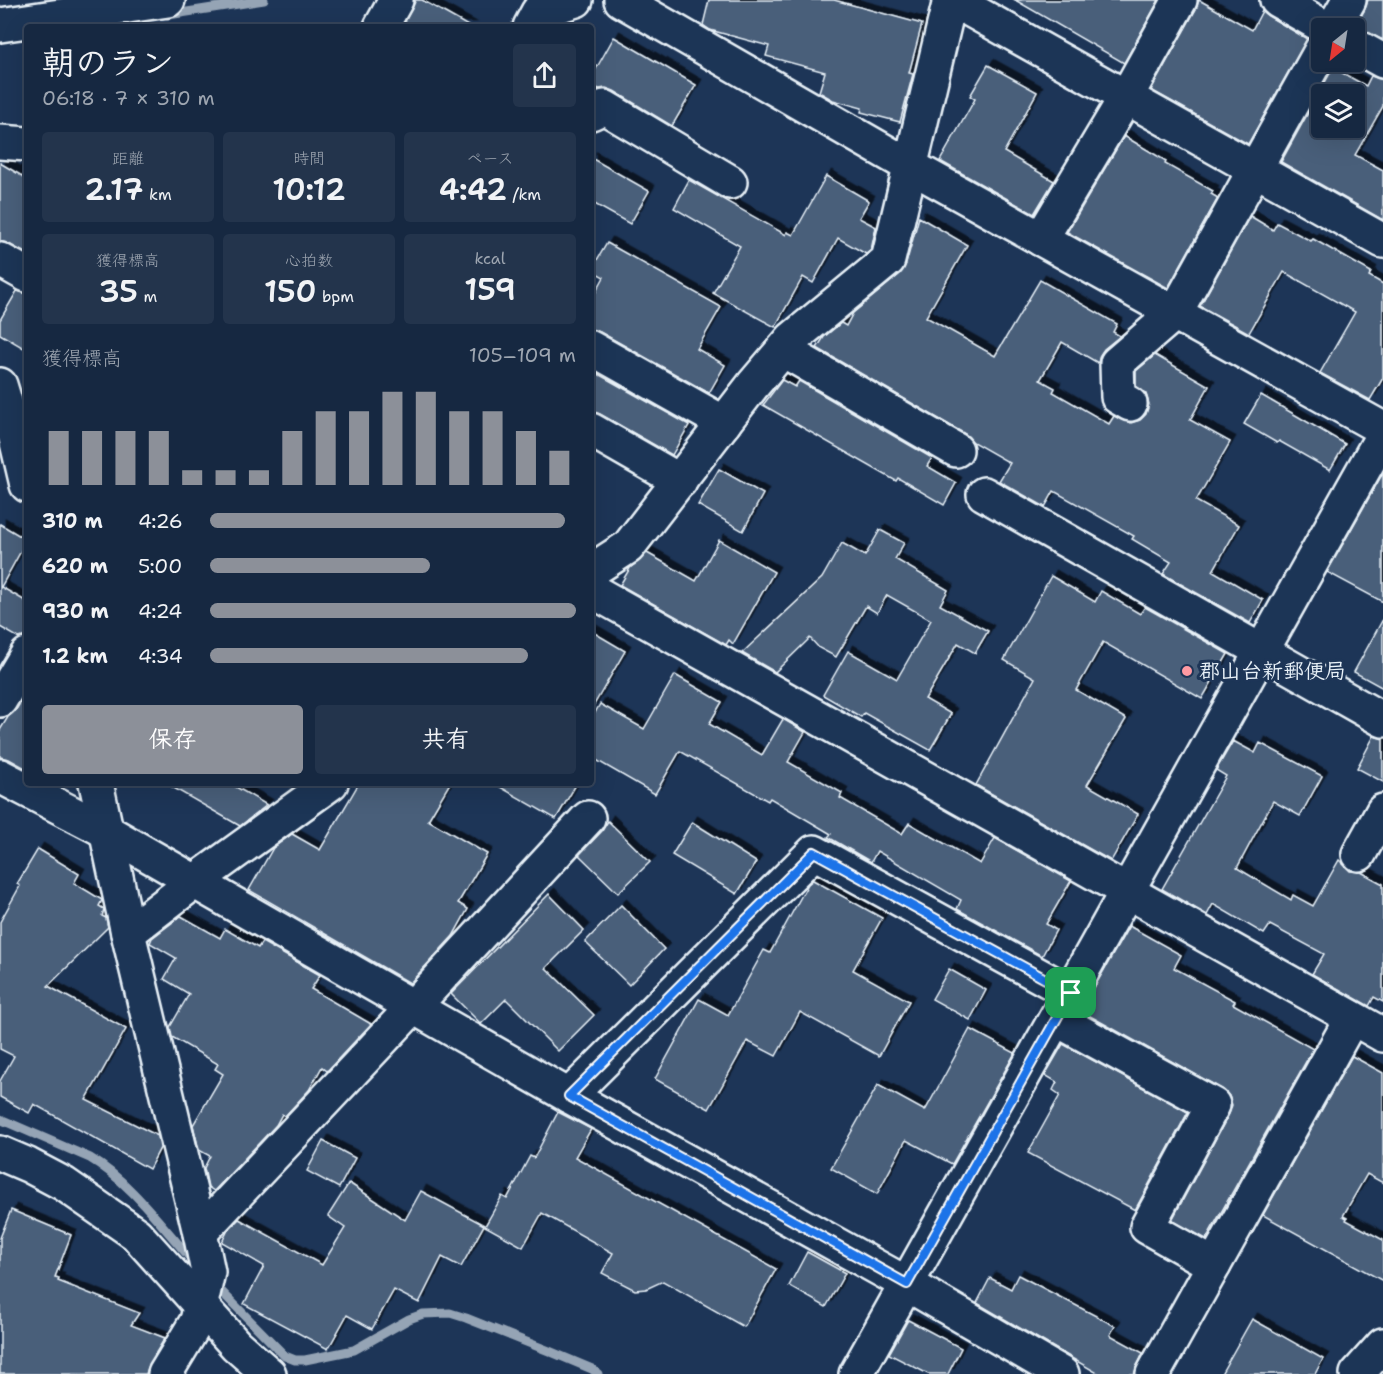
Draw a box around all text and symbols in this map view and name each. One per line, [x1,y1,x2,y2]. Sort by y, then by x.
north arrow [1311,18,1365,72]
map controls [1311,18,1365,138]
text: 朝のラン [42,40,174,85]
button: share [513,44,576,107]
button: layers [1311,84,1365,138]
text: 06:18 · 7 × 310 m [42,85,215,111]
text: 距離 [112,148,144,169]
text: 時間 [293,148,325,169]
text: ペース [466,148,514,169]
text: 2.17 [84,169,144,210]
text: 10:12 [272,169,346,210]
text: 4:42 [439,169,507,210]
text: km [144,184,172,205]
text: /km [507,184,541,205]
text: kcal [474,248,506,269]
text: 獲得標高 [96,250,160,271]
text: 心拍数 [285,250,333,271]
text: 159 [464,269,516,310]
text: 35 [99,271,138,312]
text: 150 [264,271,316,312]
text: m [138,286,157,307]
text: bpm [316,286,354,307]
text: 105–109 m [469,342,576,368]
text: 獲得標高 [42,345,122,371]
text: 310 m [42,508,103,534]
text: 4:26 [138,508,183,534]
text: 620 m [42,553,108,579]
text: 5:00 [138,553,182,579]
text: 930 m [42,598,109,624]
text: 4:24 [138,598,182,624]
text: 1.2 km [42,643,108,669]
text: 4:34 [138,643,183,669]
place label: 郡山台新郵便局 [1199,657,1346,685]
marker: 郡山台新郵便局 [1180,664,1194,678]
button: 保存 [42,705,303,774]
button: 共有 [315,705,576,774]
pin [1045,967,1096,1018]
icon: arrive [1054,976,1087,1009]

